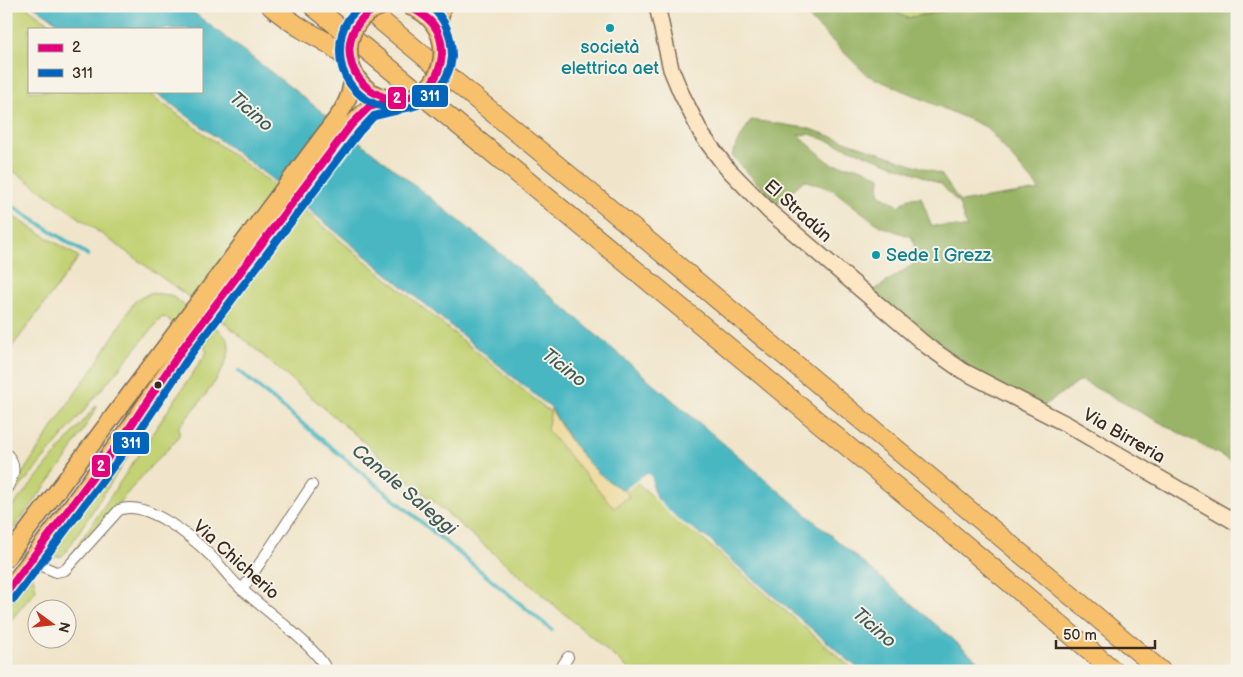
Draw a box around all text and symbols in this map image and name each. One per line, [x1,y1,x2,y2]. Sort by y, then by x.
marker: società elettrica aet [604,22,616,34]
legend [28,28,202,92]
place label: società elettrica aet [561,37,659,79]
text: 2 [72,38,81,57]
text: 311 [72,64,93,83]
line badge: 311 [411,84,449,108]
line badge: 2 [387,86,407,110]
water label: Ticino [225,87,277,137]
text: 311 [420,88,440,105]
text: 2 [393,90,402,107]
street label: El Stradún [760,175,836,247]
place label: Sede I Grezz [886,245,992,266]
marker: Sede I Grezz [870,249,882,261]
water label: Ticino [537,343,591,393]
unlabelled marker [153,380,163,390]
street label: Via Birreria [1079,404,1169,468]
line badge: 311 [112,431,150,455]
text: 311 [121,435,141,452]
water label: Canale Saleggi [347,439,462,541]
line badge: 2 [91,454,111,478]
text: 2 [97,458,106,475]
street label: Via Chicherio [189,516,283,604]
north arrow [28,600,78,650]
water label: Ticino [848,603,900,653]
scale bar [1056,617,1154,649]
text: N [55,620,74,635]
text: 50 m [1063,626,1097,645]

